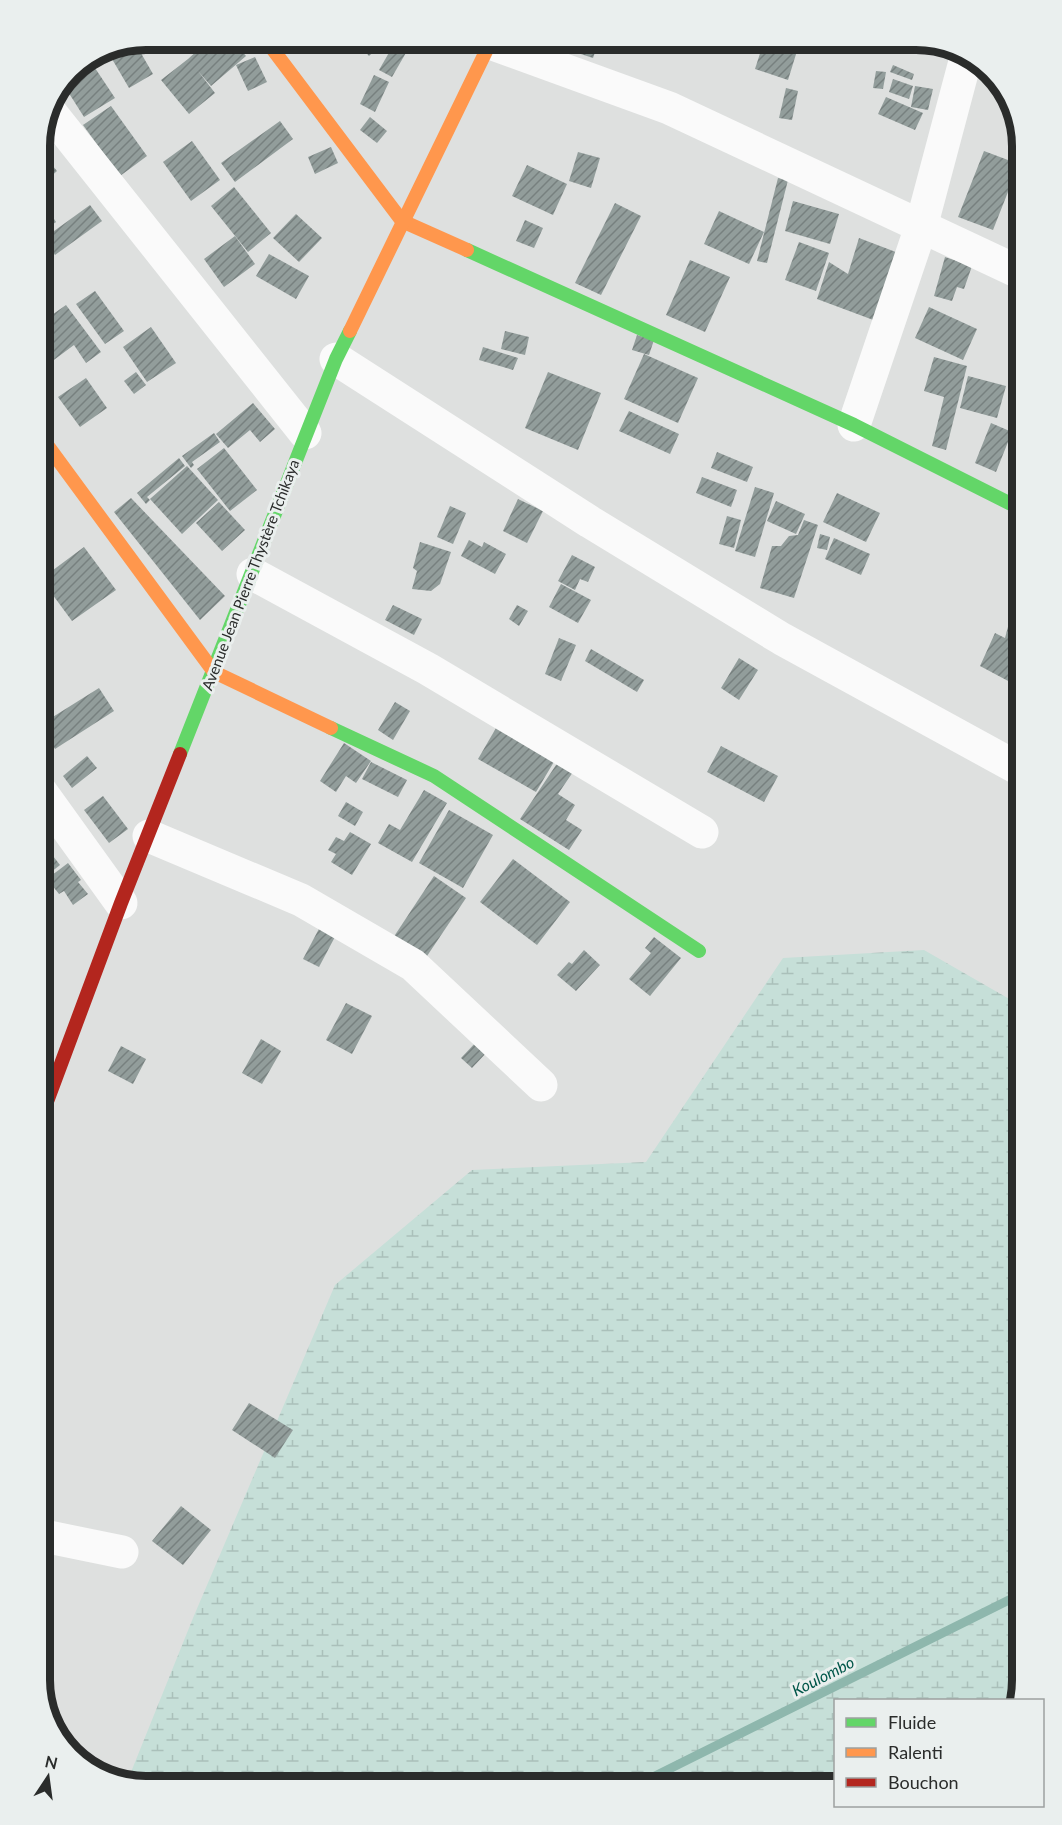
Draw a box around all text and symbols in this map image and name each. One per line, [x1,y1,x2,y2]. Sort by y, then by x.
street label: Avenue Jean Pierre Thystère Tchikaya [198,457,303,693]
water label: Koulombo [788,1652,857,1699]
legend [834,1699,1044,1807]
text: Fluide [888,1711,936,1733]
text: Ralenti [888,1741,943,1763]
north arrow [18,1747,78,1807]
text: N [43,1751,60,1773]
text: Bouchon [888,1771,959,1793]

